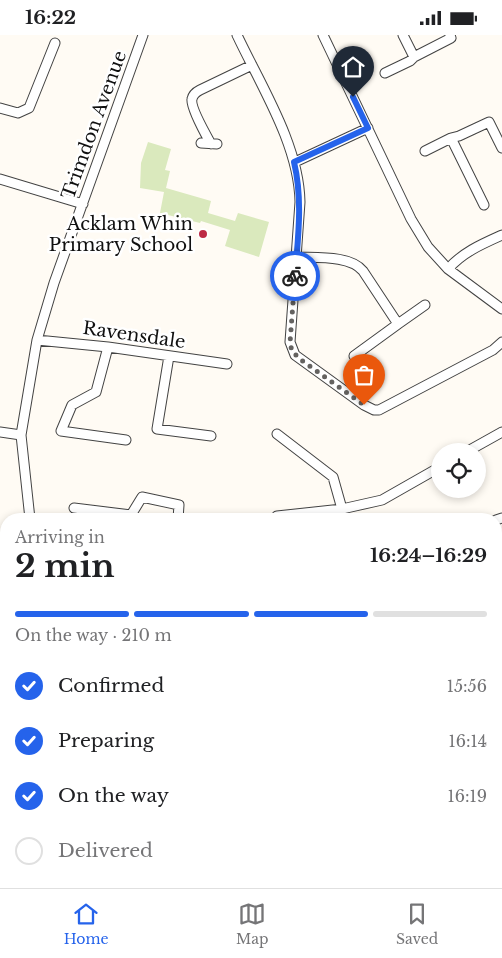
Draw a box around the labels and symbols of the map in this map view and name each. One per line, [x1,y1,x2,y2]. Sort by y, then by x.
pin [332,46,374,97]
street label: Trimdon Avenue [57,48,131,202]
place label: Acklam Whin Primary School [49,213,193,256]
marker: Acklam Whin Primary School [197,228,209,240]
courier [270,251,320,301]
street label: Ravensdale [81,317,187,353]
pin [343,354,385,405]

